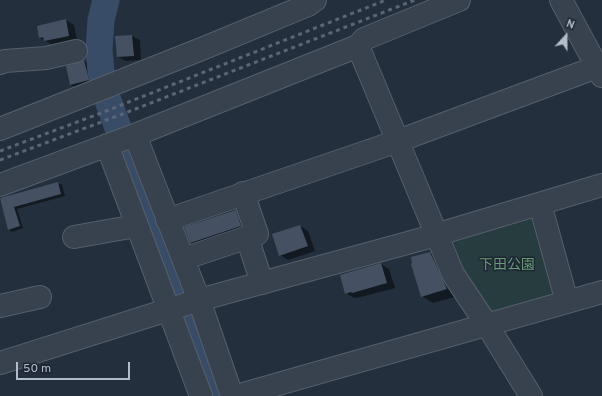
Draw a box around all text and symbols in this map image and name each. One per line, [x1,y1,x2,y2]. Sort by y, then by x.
north arrow [546,16,586,56]
text: N [564,17,576,33]
park label: 下田公園 [479,258,535,274]
scale bar [18,354,132,380]
text: 50 m [23,361,51,377]

